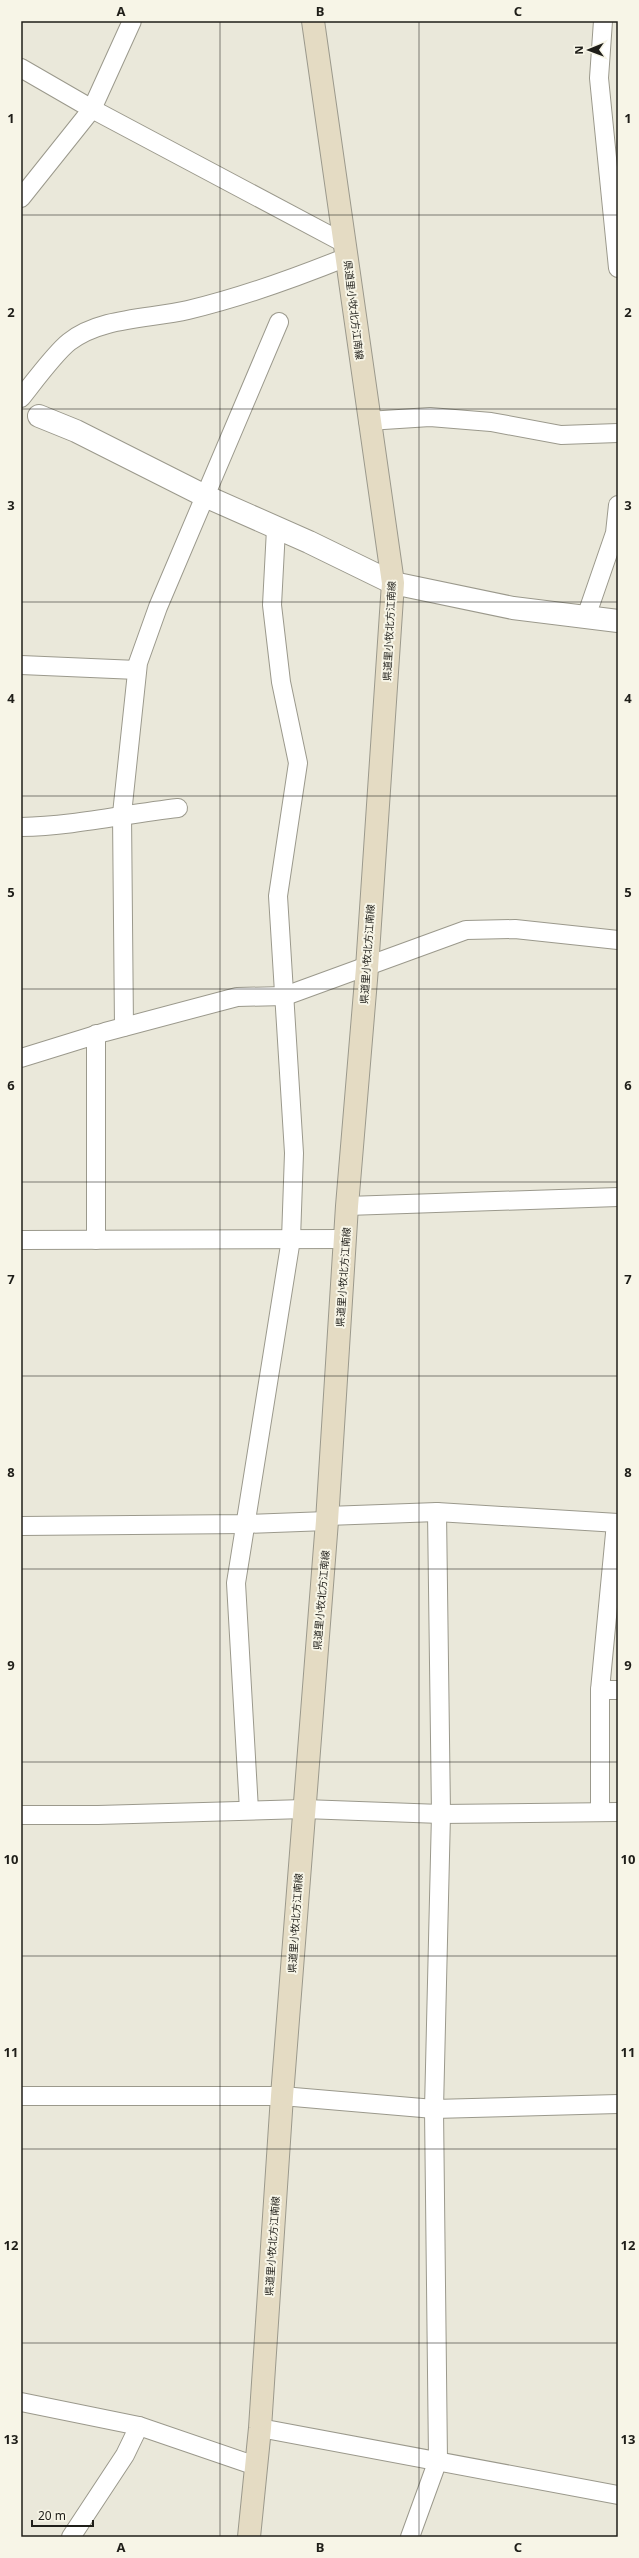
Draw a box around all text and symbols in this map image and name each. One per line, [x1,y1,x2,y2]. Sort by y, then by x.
text: A [117,2,126,20]
text: B [316,2,324,20]
text: C [514,2,522,20]
north arrow [569,30,609,70]
text: N [571,46,586,55]
text: 1 [7,109,15,127]
text: 1 [624,109,632,127]
street label: 県道里小牧北方江南線 [341,260,367,360]
text: 2 [7,303,15,321]
text: 2 [624,303,632,321]
text: 3 [7,496,15,514]
text: 3 [624,496,632,514]
street label: 県道里小牧北方江南線 [379,581,399,681]
text: 4 [7,689,15,707]
text: 4 [624,689,632,707]
text: 5 [7,883,15,901]
text: 5 [624,883,632,901]
street label: 県道里小牧北方江南線 [357,904,377,1004]
text: 6 [7,1076,15,1094]
text: 6 [624,1076,632,1094]
street label: 県道里小牧北方江南線 [333,1227,353,1327]
text: 7 [7,1270,15,1288]
text: 7 [624,1270,632,1288]
text: 8 [7,1463,15,1481]
text: 8 [624,1463,632,1481]
street label: 県道里小牧北方江南線 [310,1550,332,1650]
text: 9 [7,1656,15,1674]
text: 9 [624,1656,632,1674]
text: 10 [4,1850,18,1868]
text: 10 [621,1850,635,1868]
street label: 県道里小牧北方江南線 [285,1873,305,1973]
text: 11 [4,2043,18,2061]
text: 11 [621,2043,635,2061]
street label: 県道里小牧北方江南線 [262,2196,282,2296]
text: 12 [4,2236,18,2254]
text: 12 [621,2236,635,2254]
text: 13 [4,2430,18,2448]
text: 13 [621,2430,635,2448]
scale bar [32,2502,93,2528]
text: 20 m [38,2507,66,2524]
text: A [117,2538,126,2556]
text: B [316,2538,324,2556]
text: C [514,2538,522,2556]

